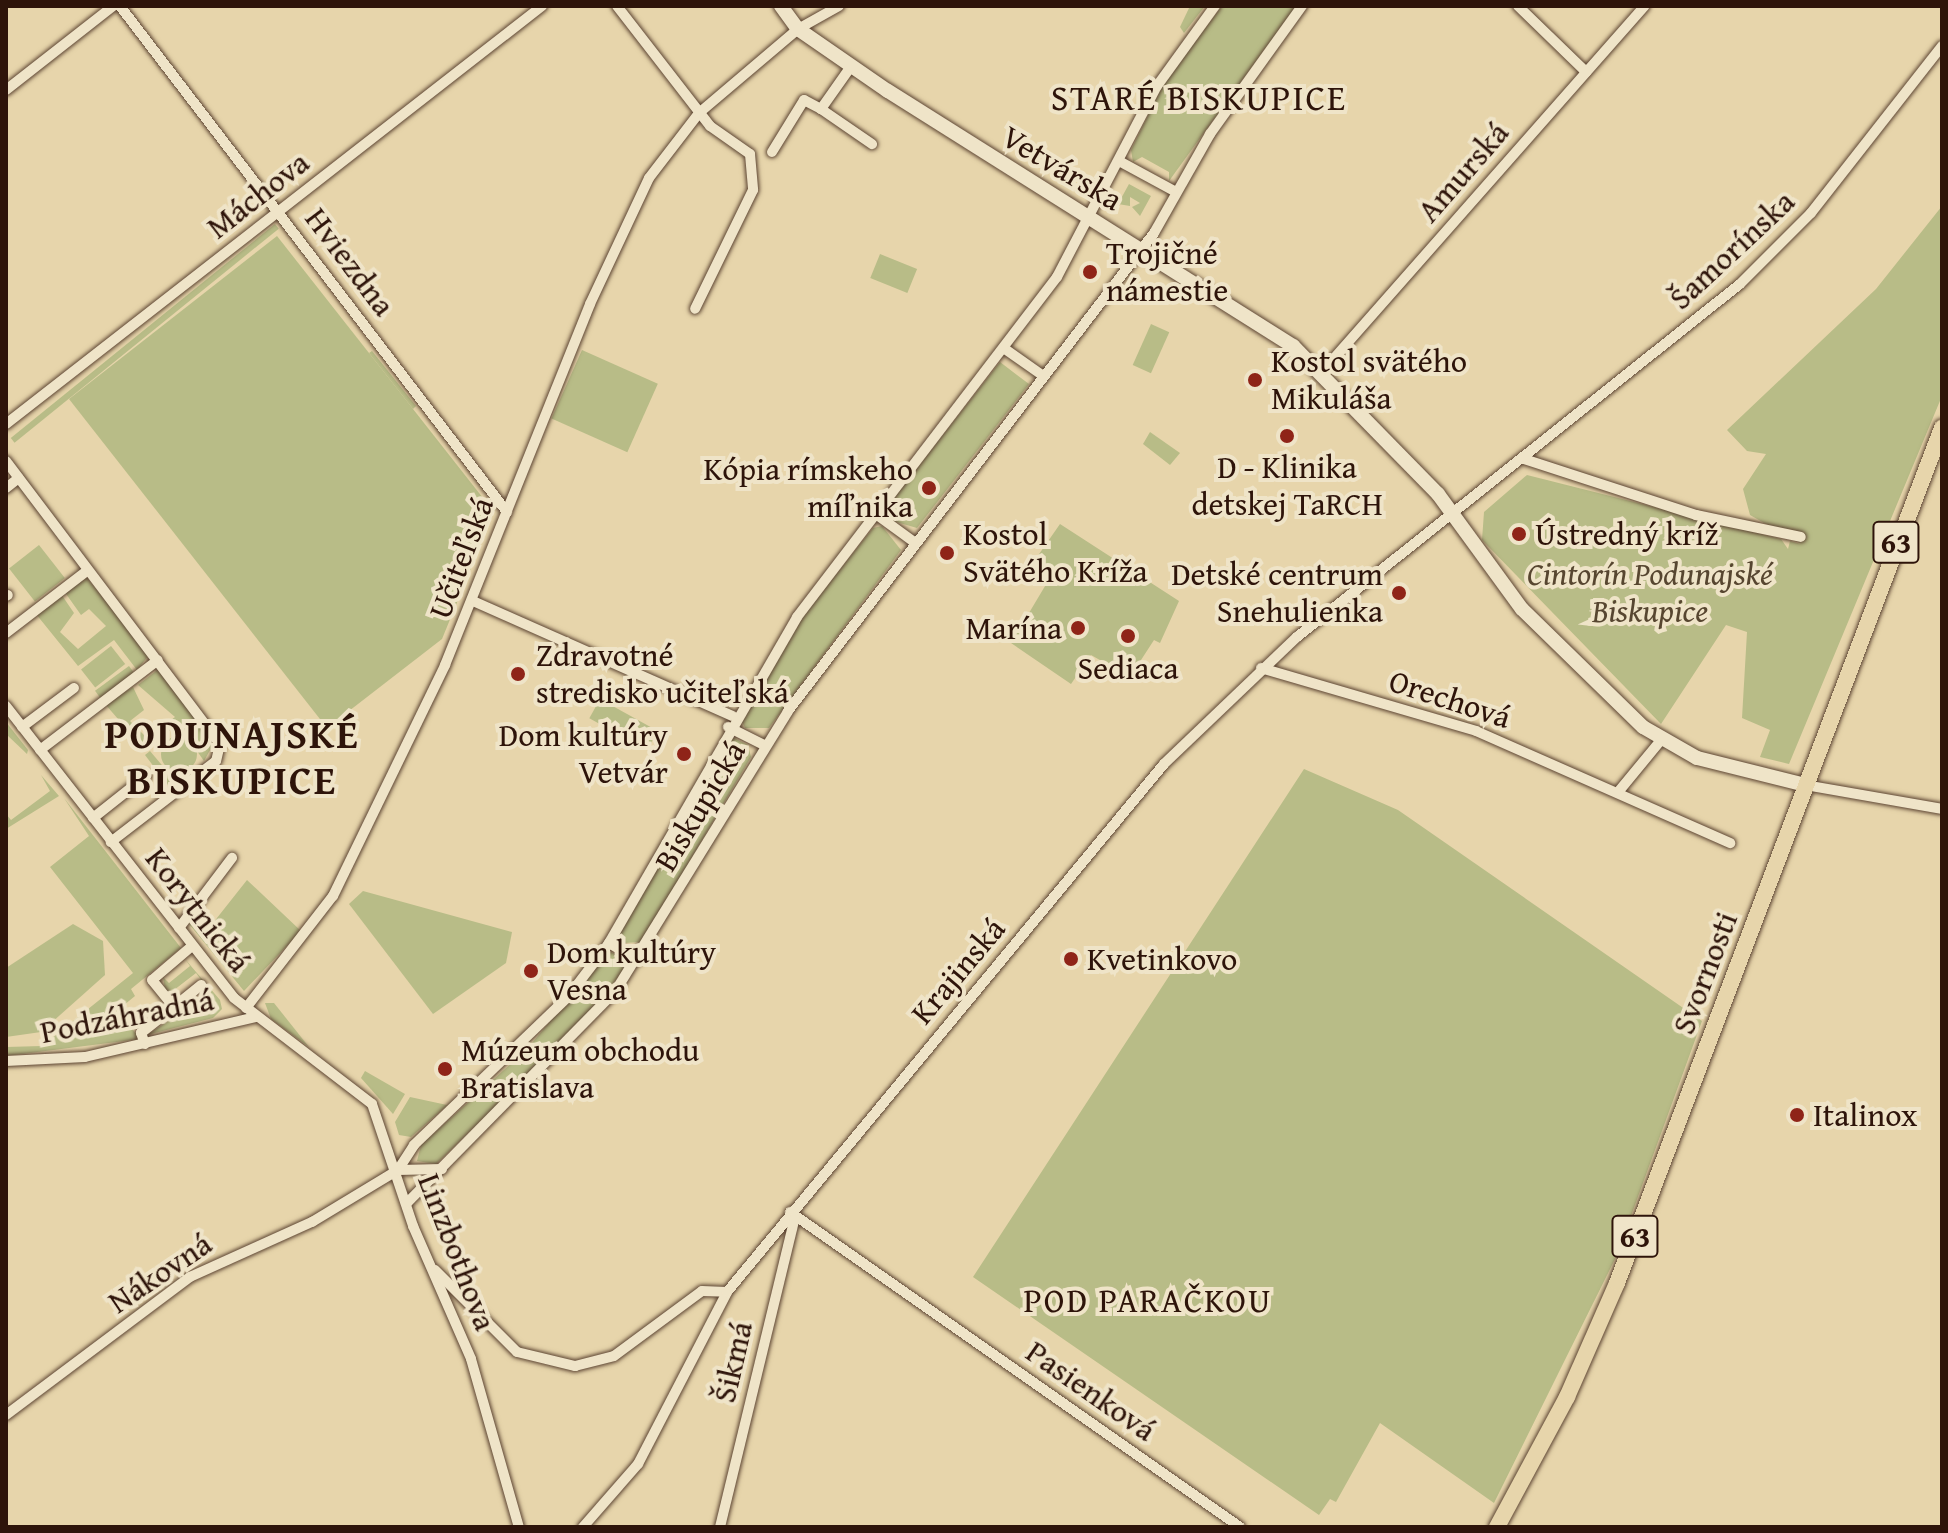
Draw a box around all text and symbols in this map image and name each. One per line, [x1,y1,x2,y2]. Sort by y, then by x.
district label: STARÉ BISKUPICE [1051,75,1347,119]
street label: Amurská [1409,114,1517,230]
street label: Vetvárska [995,117,1129,219]
street label: Máchova [199,143,317,247]
street label: Šamorínska [1661,182,1803,318]
street label: Hviezdna [297,200,403,324]
place label: Trojičné námestie [1106,235,1228,310]
marker: Trojičné námestie [1081,263,1099,281]
place label: Kostol svätého Mikuláša [1271,343,1467,418]
marker: Kostol svätého Mikuláša [1246,371,1264,389]
marker: D - Klinika detskej TaRCH [1278,427,1296,445]
place label: D - Klinika detskej TaRCH [1191,449,1383,524]
place label: Kópia rímskeho míľnika [703,451,913,526]
marker: Kópia rímskeho míľnika [920,479,938,497]
street label: Učiteľská [420,492,502,624]
place label: Ústredný kríž [1535,515,1718,553]
place label: Kostol Svätého Kríža [963,516,1148,591]
road number: 63 [1872,516,1920,568]
marker: Ústredný kríž [1510,525,1528,543]
marker: Kostol Svätého Kríža [938,544,956,562]
place label: Detské centrum Snehulienka [1171,556,1383,631]
park label: Cintorín Podunajské Biskupice [1527,556,1773,631]
marker: Detské centrum Snehulienka [1390,584,1408,602]
place label: Marína [965,609,1062,647]
marker: Marína [1069,619,1087,637]
marker: Sediaca [1119,627,1137,645]
place label: Zdravotné stredisko učiteľská [536,637,789,712]
place label: Sediaca [1077,649,1179,687]
street label: Orechová [1384,661,1516,737]
marker: Zdravotné stredisko učiteľská [507,663,529,685]
district label: PODUNAJSKÉ BISKUPICE [104,710,360,804]
place label: Dom kultúry Vetvár [499,717,668,792]
street label: Biskupická [646,734,754,878]
marker: Dom kultúry Vetvár [675,745,693,763]
street label: Korytnická [137,840,259,980]
street label: Svornosti [1664,907,1746,1039]
street label: Krajinská [903,910,1013,1032]
place label: Dom kultúry Vesna [547,934,716,1009]
place label: Kvetinkovo [1087,940,1237,978]
marker: Kvetinkovo [1062,950,1080,968]
marker: Dom kultúry Vesna [522,962,540,980]
street label: Podzáhradná [37,980,217,1052]
place label: Múzeum obchodu Bratislava [461,1032,699,1107]
marker: Múzeum obchodu Bratislava [436,1060,454,1078]
place label: Italinox [1813,1096,1917,1134]
marker: Italinox [1788,1106,1806,1124]
street label: Linzbothova [410,1168,504,1336]
road number: 63 [1611,1210,1659,1262]
street label: Nákovná [101,1225,219,1321]
district label: POD PARAČKOU [1024,1280,1272,1320]
street label: Šikmá [705,1318,761,1406]
street label: Pasienková [1019,1332,1163,1450]

